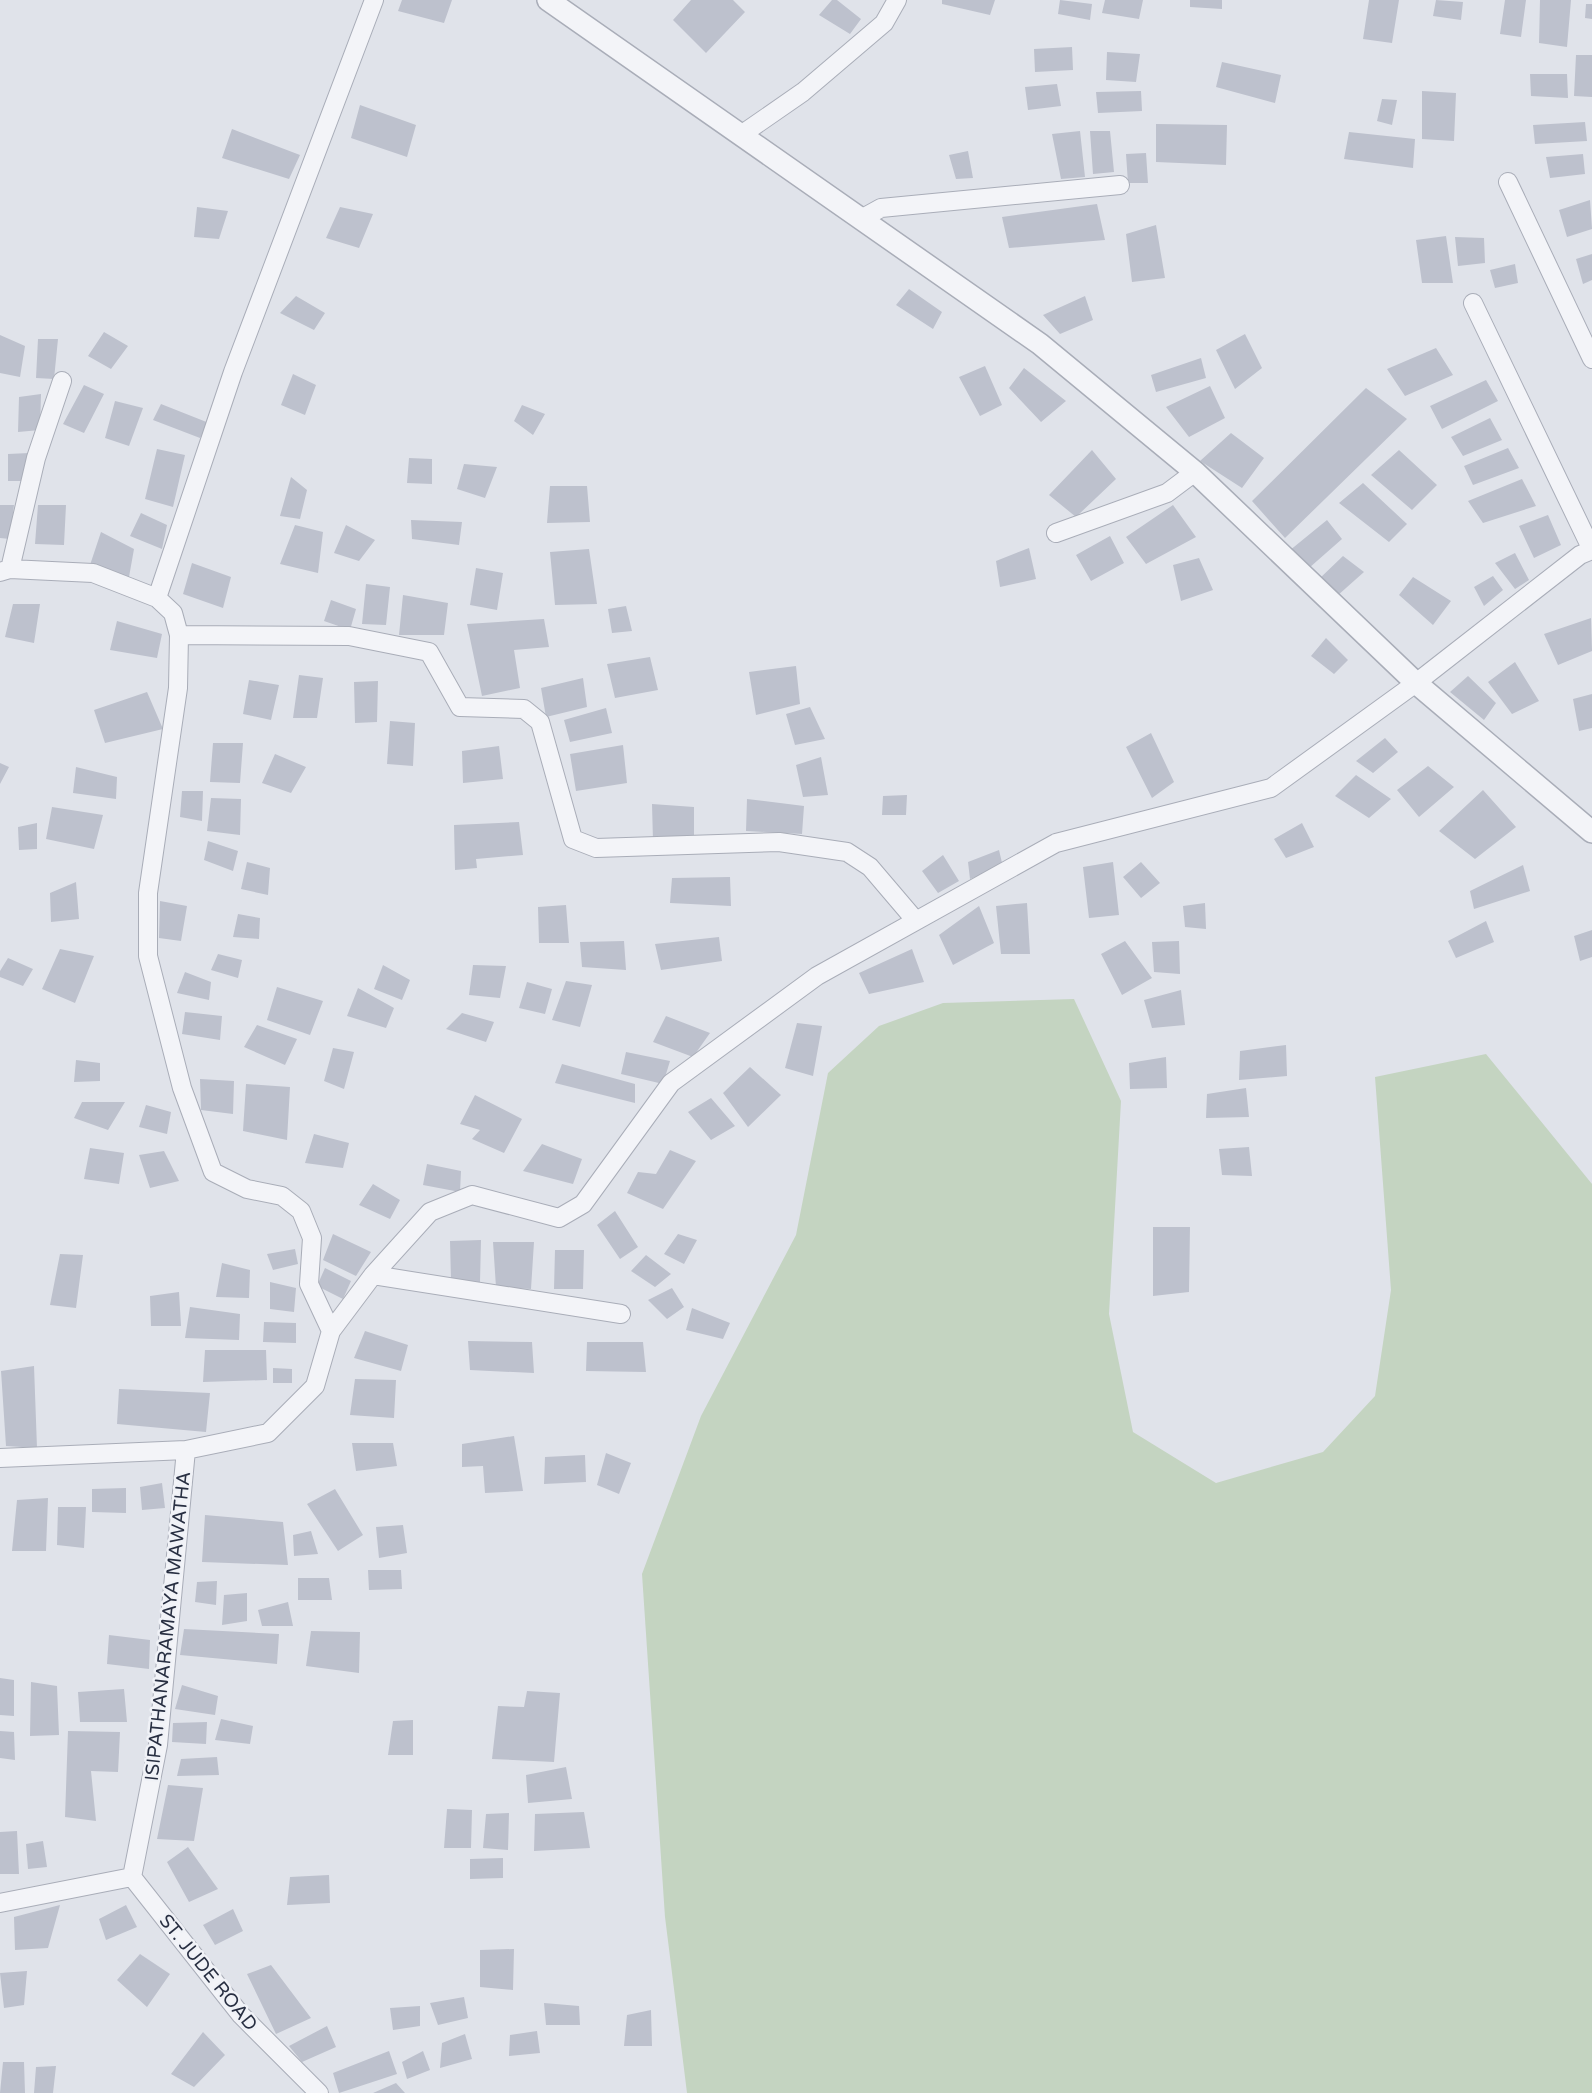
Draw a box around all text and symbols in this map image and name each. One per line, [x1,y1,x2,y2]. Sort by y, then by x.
street label: ISIPATHANARAMAYA MAWATHA [141,1470,195,1782]
street label: ST. JUDE ROAD [155,1910,262,2035]

